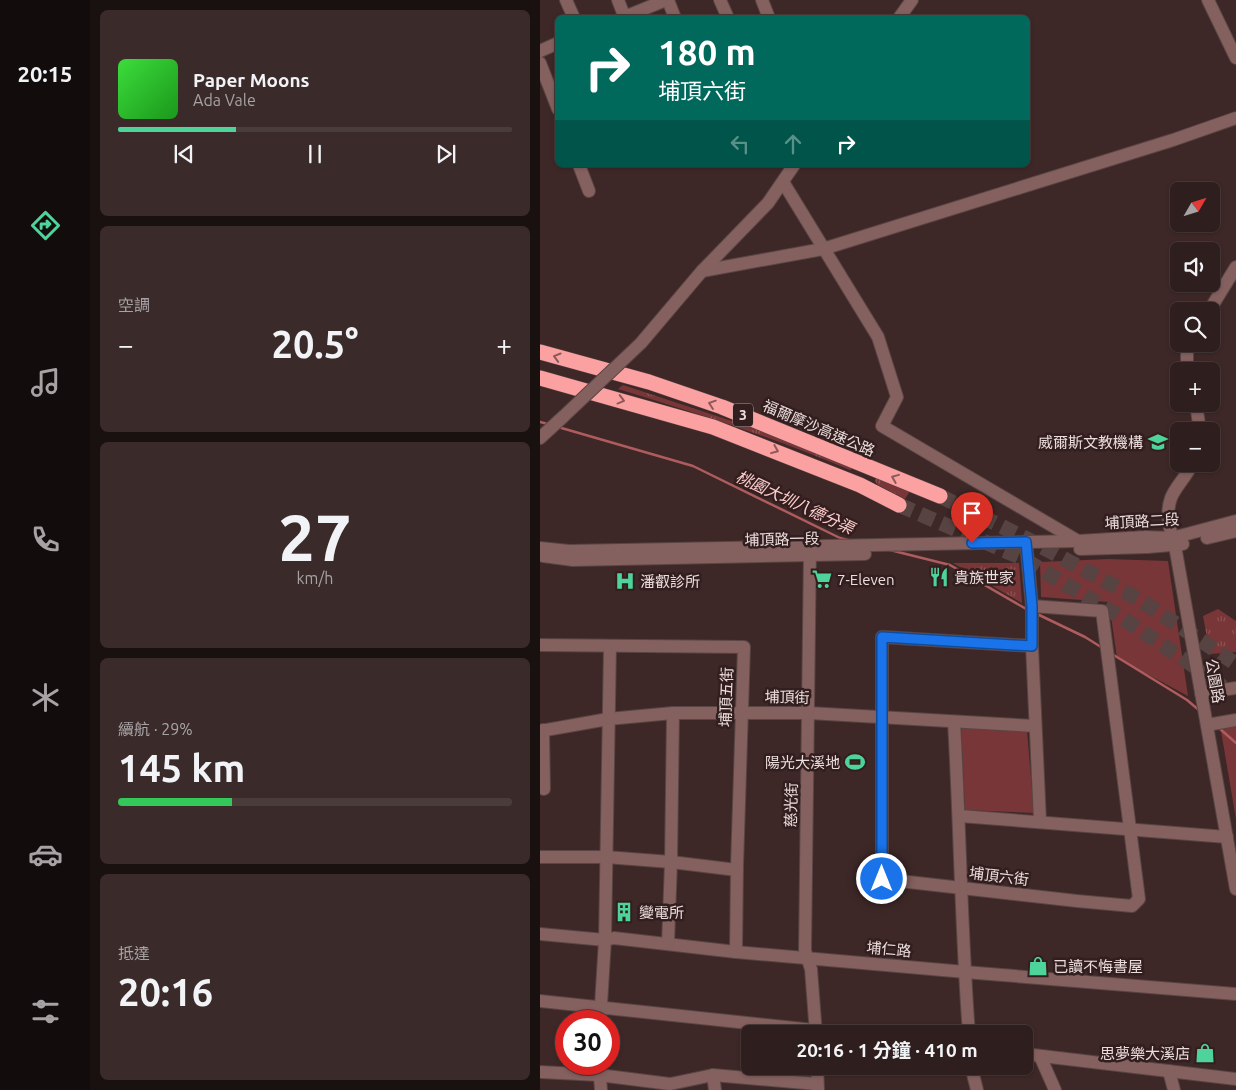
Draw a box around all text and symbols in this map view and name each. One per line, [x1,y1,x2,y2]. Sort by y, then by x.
text: 180 m [658,32,756,72]
icon: right [575,35,640,100]
text: 20:15 [17,61,73,86]
text: Paper Moons [193,69,310,91]
text: 埔頂六街 [658,78,746,103]
text: Ada Vale [193,91,256,109]
icon: left [726,130,754,158]
icon: ahead [779,130,807,158]
icon: right [832,130,860,158]
icon: previous [170,140,198,168]
icon: pause [301,140,329,168]
icon: next [432,140,460,168]
north arrow [1170,182,1220,232]
map controls [1170,182,1220,472]
icon: directions [28,208,63,243]
button: sound [1170,242,1220,292]
text: 空調 [118,296,150,314]
button: search [1170,302,1220,352]
text: 20.5° [271,323,359,365]
text: − [118,329,134,360]
text: + [496,329,512,360]
one-way arrow [553,352,561,362]
button: + [1170,362,1220,412]
icon: music [28,365,63,400]
one-way arrow [616,395,624,405]
street label: 福爾摩沙高速公路 [760,397,878,459]
one-way arrow [709,399,717,409]
road number: 3 [733,404,753,426]
button: − [1170,422,1220,472]
school or university icon: 威爾斯文教機構 [1147,431,1169,453]
place label: 威爾斯文教機構 [1038,434,1143,451]
one-way arrow [770,444,779,455]
water label: 桃園大圳八德分渠 [733,467,859,538]
one-way arrow [891,474,900,484]
pin [951,492,993,543]
icon: arrive [958,499,986,527]
text: 27 [278,500,352,573]
street label: 埔頂路二段 [1104,511,1180,531]
icon: phone [28,522,63,557]
street label: 埔頂路一段 [744,530,820,548]
restaurant icon: 貴族世家 [928,566,950,588]
supermarket icon: 7-Eleven [811,568,833,590]
text: km/h [297,569,333,587]
place label: 貴族世家 [954,569,1014,586]
hospital icon: 潘叡診所 [614,570,636,592]
place label: 7-Eleven [837,571,895,588]
place label: 潘叡診所 [640,573,700,590]
street label: 公園路 [1203,657,1227,705]
street label: 埔頂五街 [716,667,736,727]
icon: climate [28,680,63,715]
street label: 埔頂街 [764,688,810,706]
text: 續航 · 29% [118,720,193,738]
text: 145 km [118,747,245,789]
sports icon: 陽光大溪地 [844,751,866,773]
place label: 陽光大溪地 [765,754,840,771]
street label: 慈光街 [782,782,800,828]
icon: car [28,837,63,872]
position arrow [855,852,907,904]
street label: 埔頂六街 [968,864,1030,888]
building icon: 變電所 [613,901,635,923]
place label: 變電所 [639,904,684,921]
street label: 埔仁路 [866,939,912,959]
text: 抵達 [118,944,150,962]
shop icon: 已讀不悔書屋 [1027,955,1049,977]
place label: 已讀不悔書屋 [1053,958,1143,975]
text: 20:16 [118,971,213,1013]
icon: filters [28,994,63,1029]
speed limit sign: 30 [555,1010,620,1075]
text: 20:16 · 1 分鐘 · 410 m [796,1039,978,1061]
shop icon: 思夢樂大溪店 [1194,1042,1216,1064]
place label: 思夢樂大溪店 [1100,1045,1190,1062]

